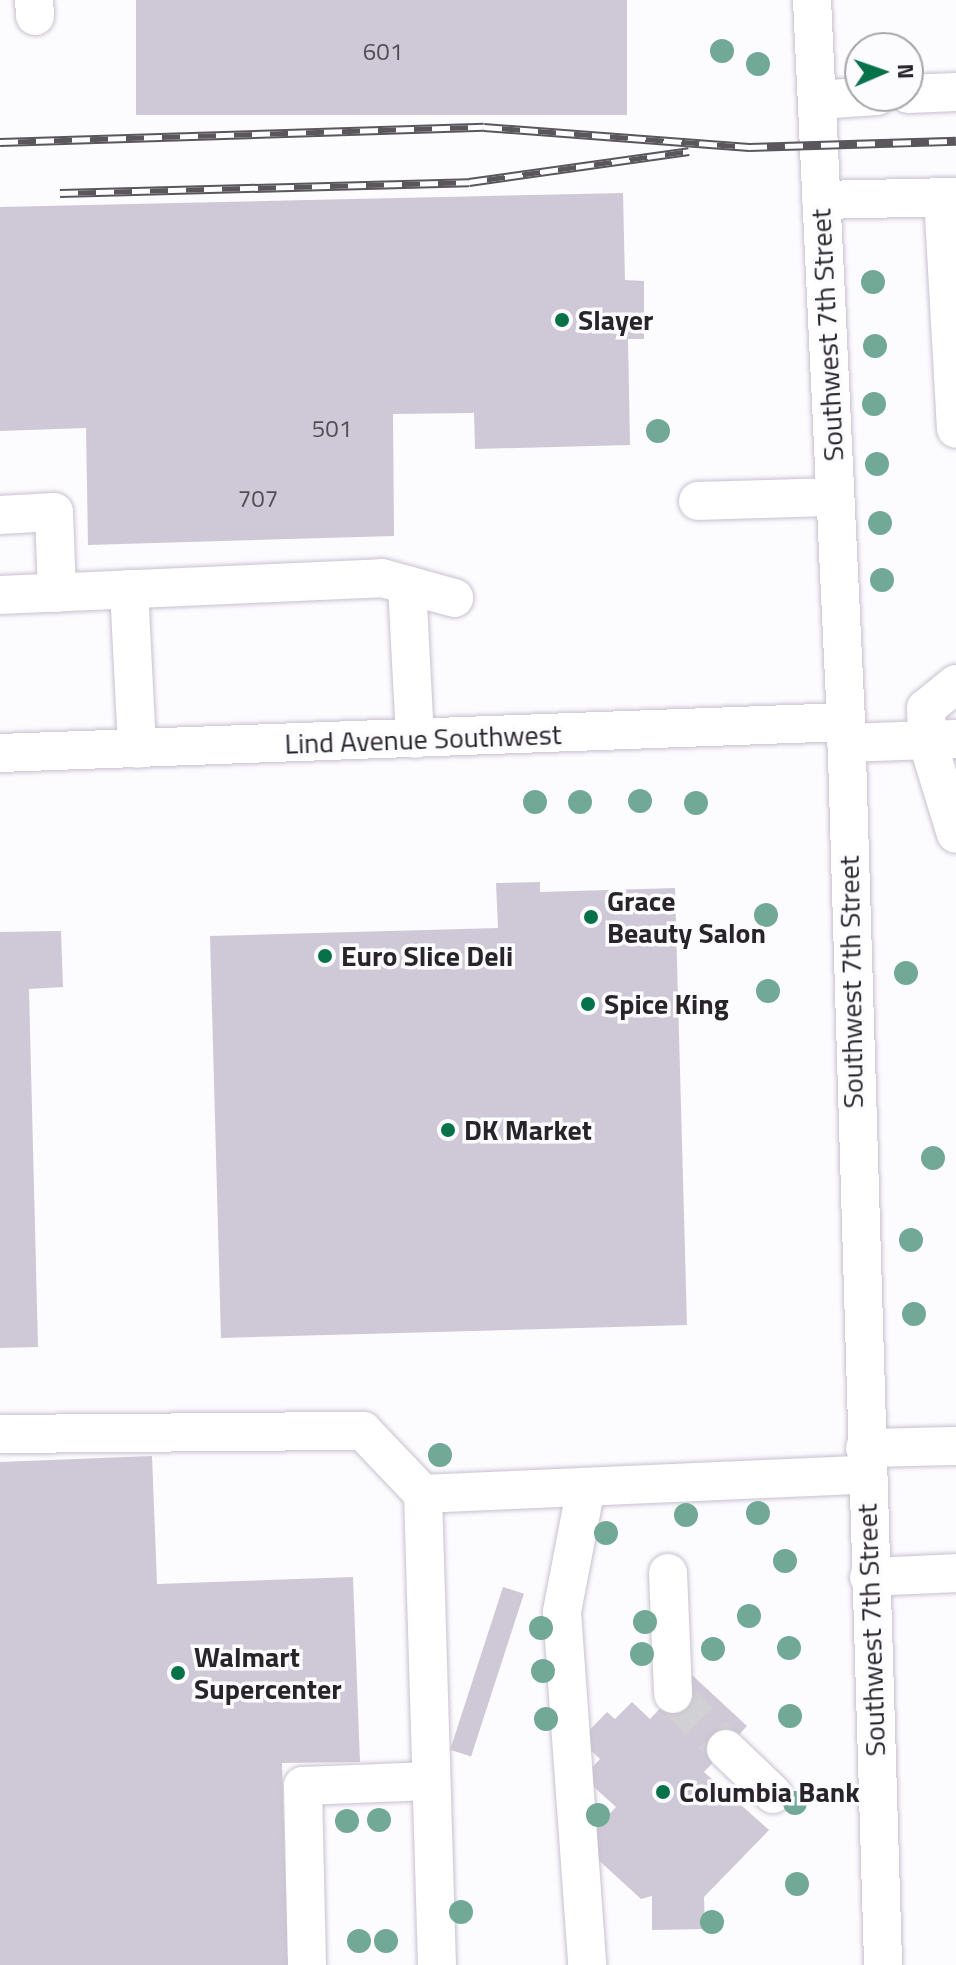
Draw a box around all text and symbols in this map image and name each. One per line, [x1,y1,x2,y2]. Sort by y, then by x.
north arrow [844,32,924,112]
house number: 601 [363,38,403,66]
text: N [889,63,923,79]
street label: Southwest 7th Street [804,208,850,462]
place label: Slayer [578,303,653,337]
marker: Slayer [553,311,571,329]
house number: 501 [312,415,352,443]
house number: 707 [238,485,278,513]
street label: Lind Avenue Southwest [284,717,562,761]
street label: Southwest 7th Street [832,855,870,1109]
place label: Grace Beauty Salon [607,884,766,950]
marker: Grace Beauty Salon [582,908,600,926]
place label: Euro Slice Deli [341,939,513,973]
marker: Euro Slice Deli [316,947,334,965]
place label: Spice King [604,987,729,1021]
marker: Spice King [579,995,597,1013]
place label: DK Market [464,1113,592,1147]
marker: DK Market [439,1121,457,1139]
street label: Southwest 7th Street [850,1503,892,1757]
place label: Walmart Supercenter [194,1640,342,1706]
marker: Walmart Supercenter [169,1664,187,1682]
place label: Columbia Bank [679,1775,860,1809]
marker: Columbia Bank [654,1783,672,1801]

